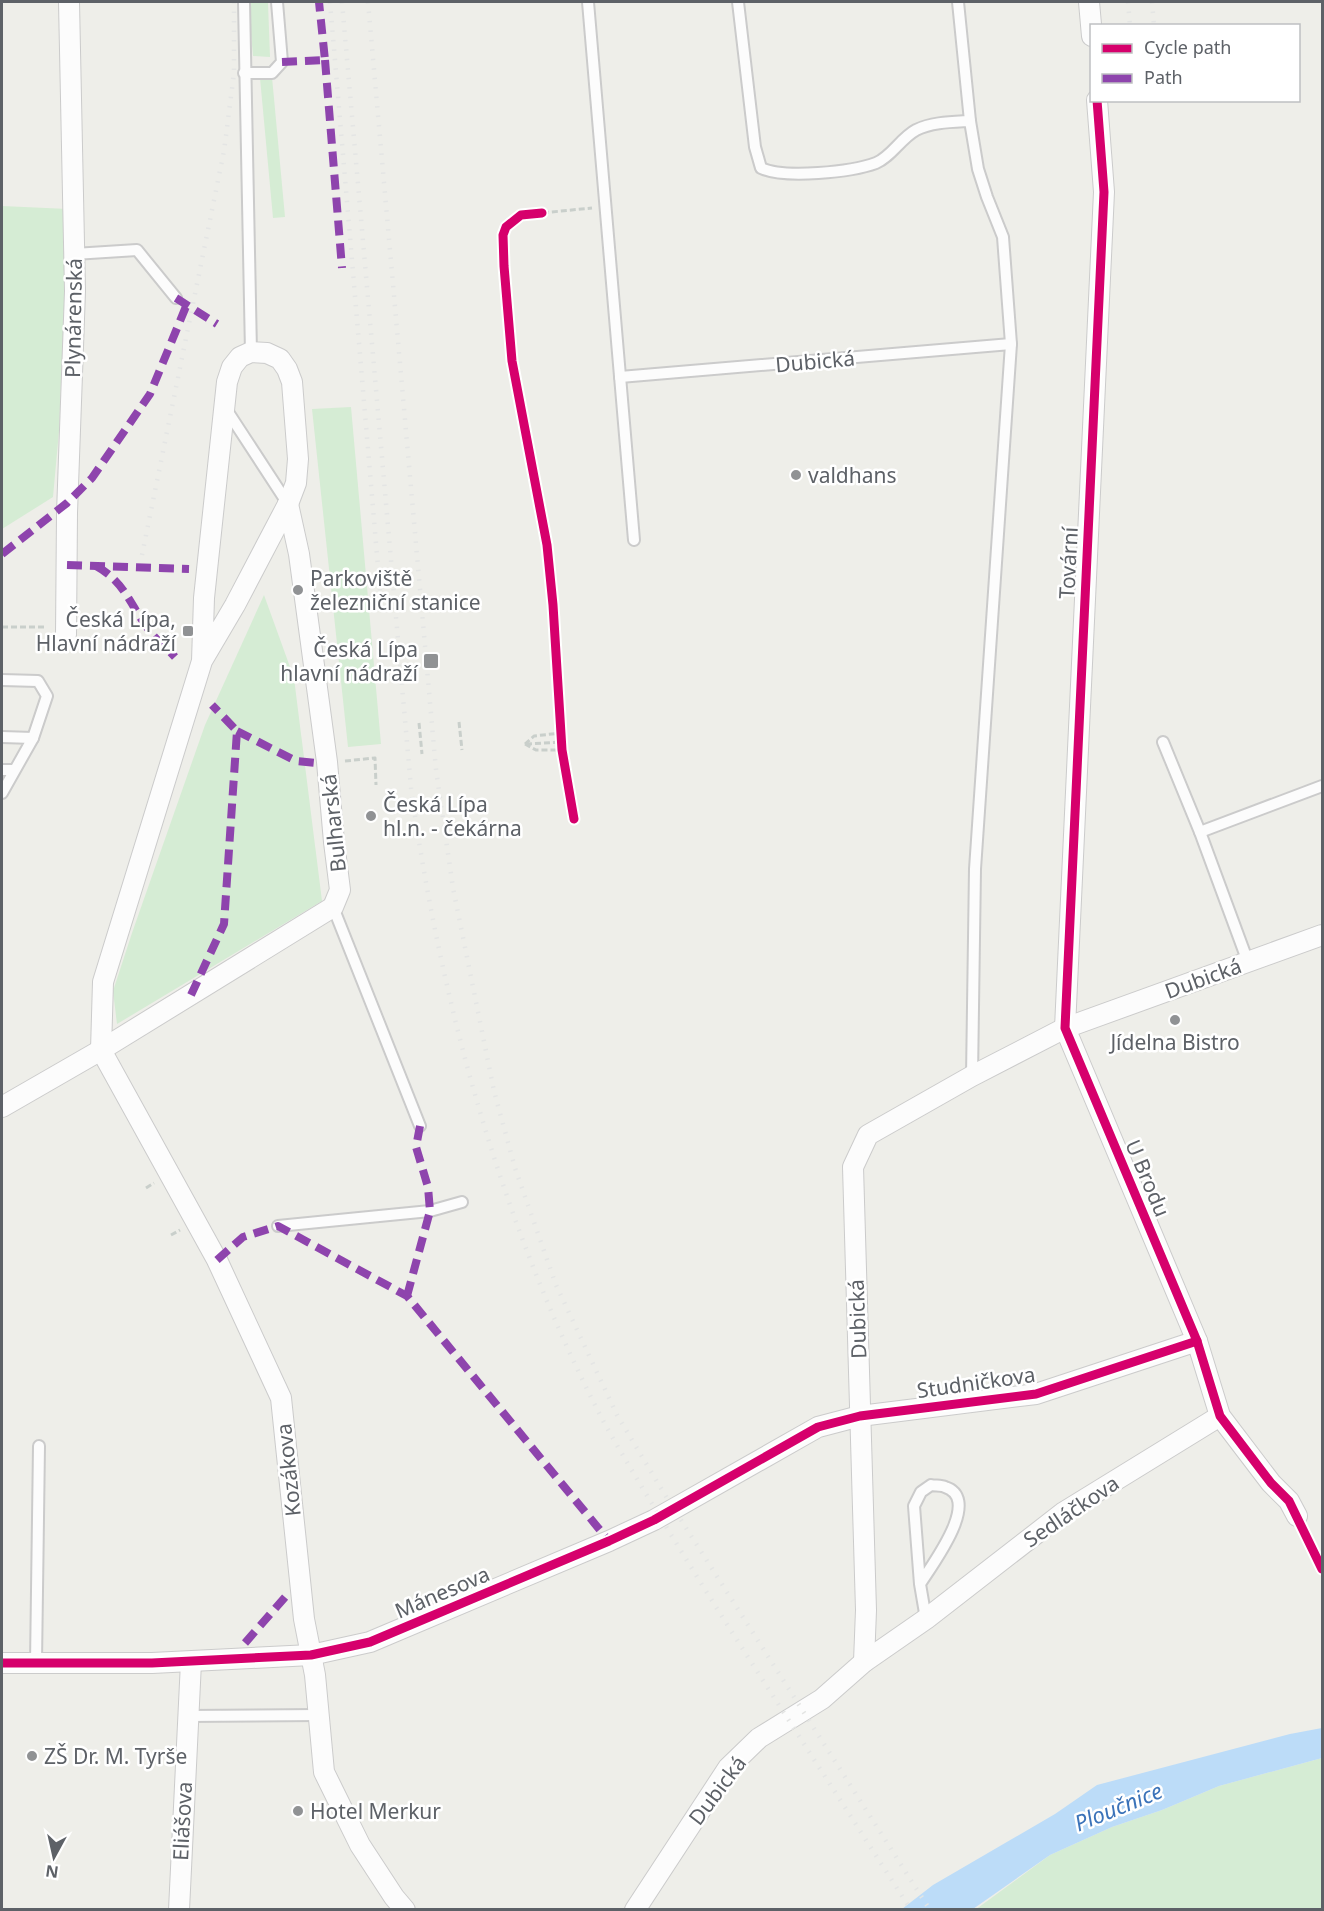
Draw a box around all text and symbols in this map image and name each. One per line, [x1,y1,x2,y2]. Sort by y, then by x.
legend [1090,24,1300,102]
text: Cycle path [1144,35,1231,59]
text: Path [1144,65,1183,89]
street label: Plynárenská [58,258,88,378]
street label: Dubická [774,344,856,378]
place label: valdhans [808,461,897,489]
marker: valdhans [789,468,803,482]
street label: Tovární [1052,526,1084,600]
place label: Parkoviště železniční stanice [310,564,481,616]
marker: Parkoviště železniční stanice [291,583,305,597]
place label: Česká Lípa, Hlavní nádraží [36,605,177,657]
marker: Česká Lípa, Hlavní nádraží [181,624,195,638]
place label: Česká Lípa hlavní nádraží [280,635,419,687]
marker: Česká Lípa hlavní nádraží [422,652,440,670]
street label: Bulharská [314,773,352,873]
place label: Česká Lípa hl.n. - čekárna [383,790,522,842]
marker: Česká Lípa hl.n. - čekárna [364,809,378,823]
street label: Dubická [1161,951,1245,1005]
marker: Jídelna Bistro [1168,1013,1182,1027]
place label: Jídelna Bistro [1108,1028,1240,1056]
street label: U Brodu [1119,1135,1177,1221]
street label: Dubická [842,1279,872,1359]
street label: Studničkova [915,1360,1037,1404]
street label: Kozákova [269,1422,307,1518]
street label: Sedláčkova [1018,1469,1124,1553]
street label: Mánesova [390,1559,494,1625]
place label: ZŠ Dr. M. Tyrše [44,1742,187,1770]
marker: ZŠ Dr. M. Tyrše [25,1749,39,1763]
street label: Dubická [682,1750,752,1830]
water label: Ploučnice [1069,1775,1167,1837]
street label: Eliášova [166,1781,198,1861]
place label: Hotel Merkur [310,1797,441,1825]
marker: Hotel Merkur [291,1804,305,1818]
north arrow [24,1827,84,1887]
text: N [44,1860,60,1884]

